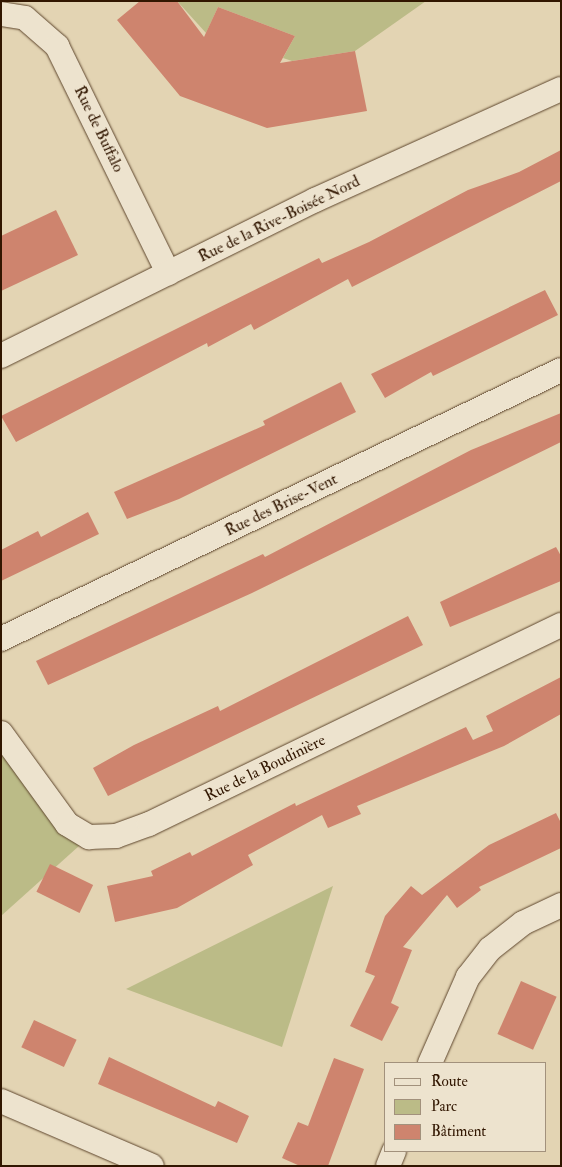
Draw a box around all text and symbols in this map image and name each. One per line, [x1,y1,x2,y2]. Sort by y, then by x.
street label: Rue de Buffalo [70,83,128,175]
street label: Rue de la Rive-Boisée Nord [195,171,363,267]
street label: Rue des Brise-Vent [222,469,340,541]
street label: Rue de la Boudinière [202,730,328,806]
legend [384,1062,547,1152]
text: Route [431,1072,468,1091]
text: Parc [431,1097,457,1116]
text: Bâtiment [431,1122,486,1141]

